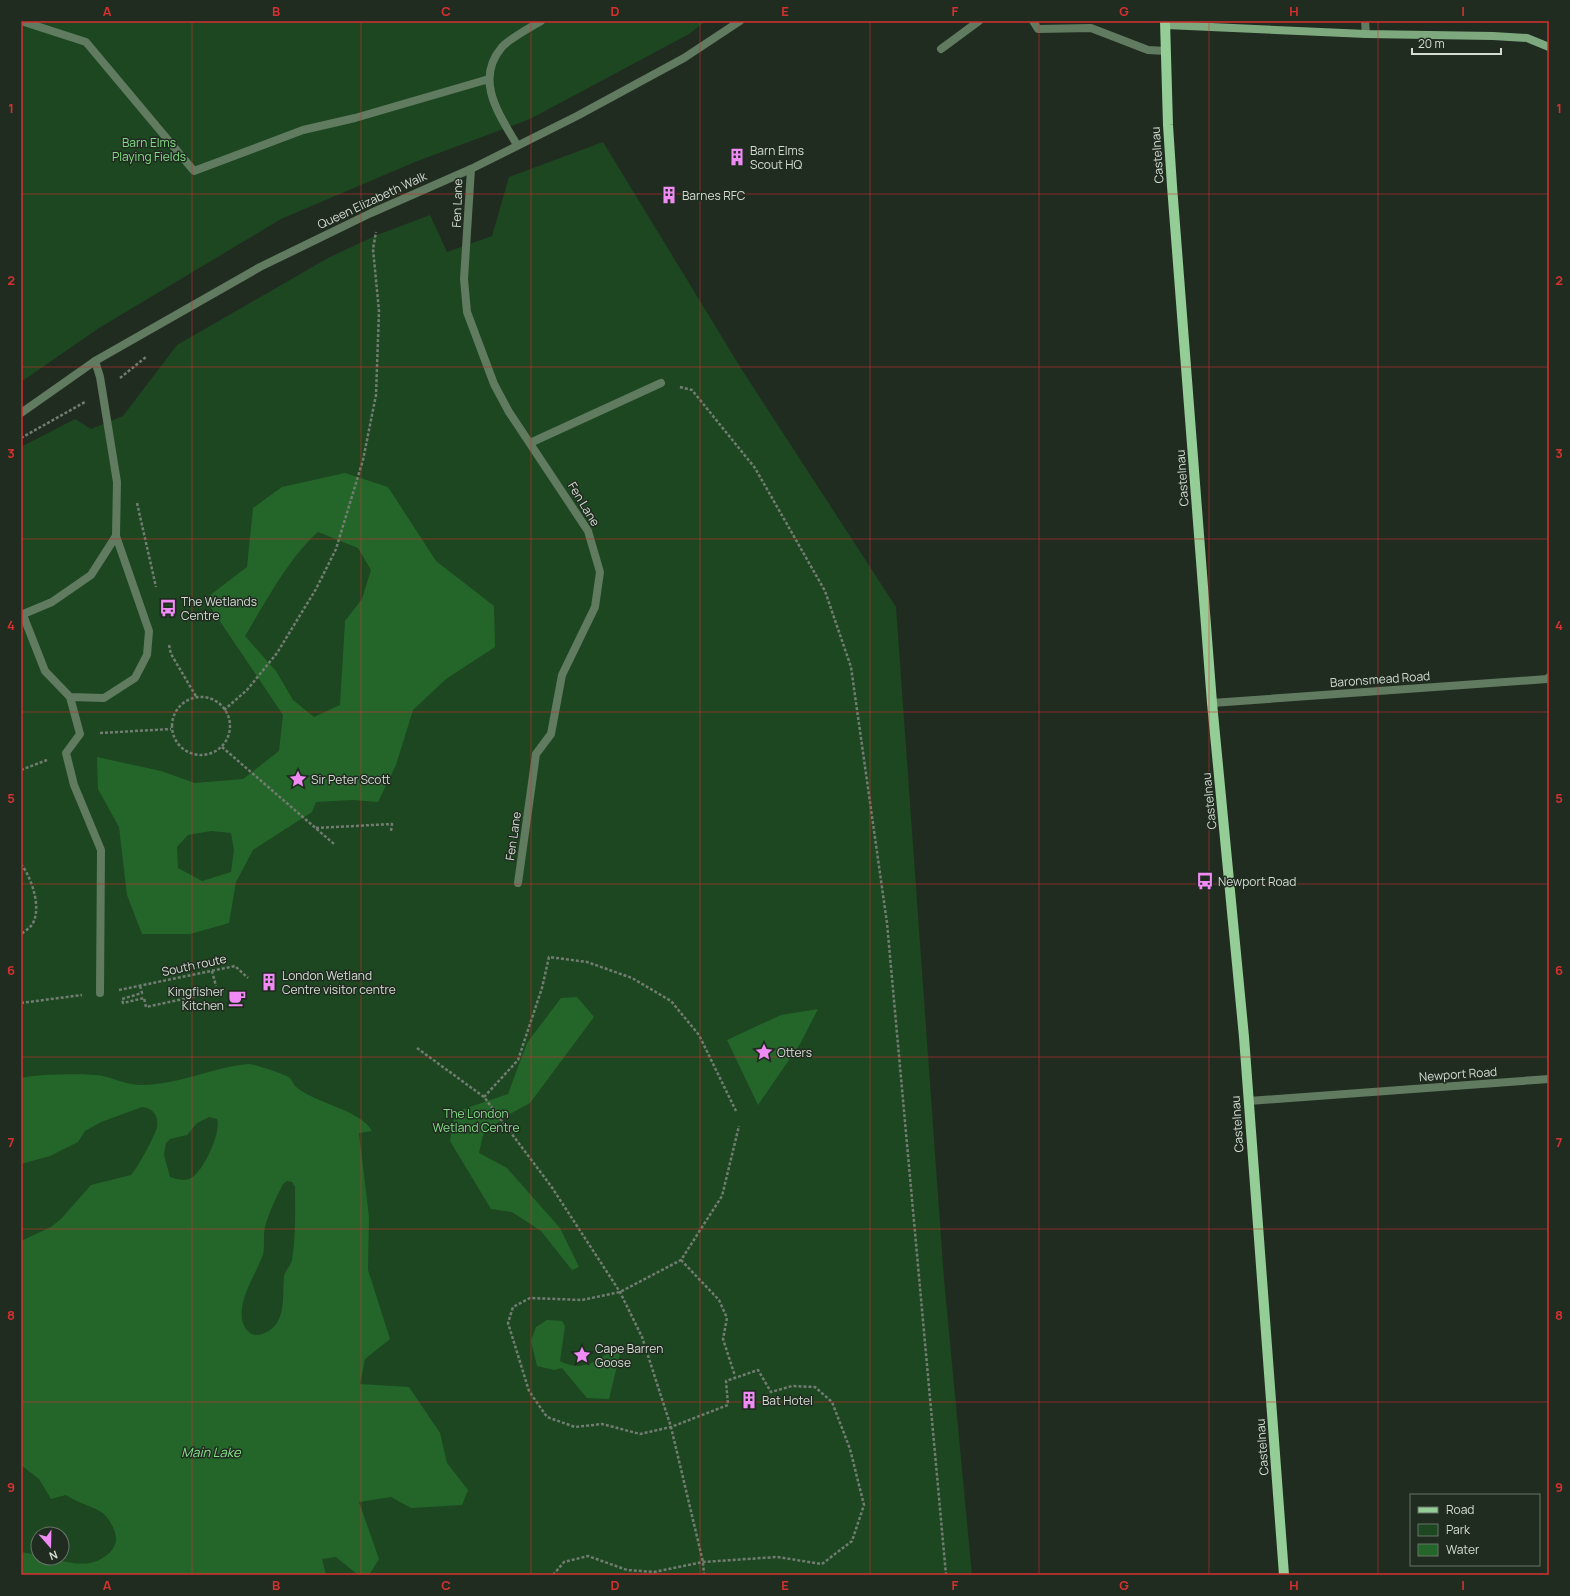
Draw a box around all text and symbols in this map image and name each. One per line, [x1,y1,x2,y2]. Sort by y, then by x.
text: A [103,2,112,20]
text: B [272,2,280,20]
text: C [441,2,451,20]
text: D [610,2,620,20]
text: E [781,2,789,20]
text: F [952,2,959,20]
text: G [1119,2,1129,20]
text: H [1289,2,1299,20]
text: I [1461,2,1465,20]
scale bar [1412,30,1501,56]
text: 20 m [1418,35,1445,52]
text: 1 [8,99,14,117]
text: 1 [1556,99,1562,117]
street label: Castelnau [1147,126,1167,184]
park label: Barn Elms Playing Fields [112,134,186,165]
place label: Barn Elms Scout HQ [750,142,804,173]
building icon: Barn Elms Scout HQ [727,147,747,167]
street label: Queen Elizabeth Walk [315,167,430,233]
street label: Fen Lane [448,178,466,228]
building icon: Barnes RFC [659,185,679,205]
place label: Barnes RFC [682,187,746,204]
text: 2 [7,271,15,289]
text: 2 [1555,271,1563,289]
text: 3 [7,444,15,462]
text: 3 [1555,444,1563,462]
street label: Castelnau [1172,449,1192,507]
street label: Fen Lane [564,479,604,529]
place label: The Wetlands Centre [181,593,257,624]
bus stop icon: The Wetlands Centre [158,598,178,618]
text: 4 [7,616,15,634]
text: 4 [1555,616,1563,634]
street label: Baronsmead Road [1329,667,1431,691]
place icon: Sir Peter Scott [288,769,308,789]
place label: Sir Peter Scott [311,771,390,788]
street label: Castelnau [1198,772,1220,830]
text: 5 [7,789,15,807]
text: 5 [1555,789,1563,807]
street label: Fen Lane [501,810,525,862]
bus stop icon: Newport Road [1195,871,1215,891]
place label: Newport Road [1218,873,1296,890]
street label: South route [160,950,228,980]
text: 6 [7,961,15,979]
text: 6 [1555,961,1563,979]
place label: London Wetland Centre visitor centre [282,967,396,998]
building icon: London Wetland Centre visitor centre [259,972,279,992]
place label: Kingfisher Kitchen [168,983,225,1014]
cafe icon: Kingfisher Kitchen [227,988,247,1008]
place icon: Otters [754,1042,774,1062]
place label: Otters [777,1044,812,1061]
street label: Newport Road [1418,1063,1498,1085]
street label: Castelnau [1227,1095,1247,1153]
park label: The London Wetland Centre [433,1105,519,1136]
text: 7 [8,1133,15,1151]
text: 7 [1556,1133,1563,1151]
text: 8 [7,1306,15,1324]
text: 8 [1555,1306,1563,1324]
place label: Cape Barren Goose [595,1340,663,1371]
place icon: Cape Barren Goose [572,1345,592,1365]
building icon: Bat Hotel [739,1390,759,1410]
place label: Bat Hotel [762,1392,813,1409]
street label: Castelnau [1252,1418,1272,1476]
water label: Main Lake [181,1443,242,1461]
text: 9 [7,1478,15,1496]
text: 9 [1555,1478,1563,1496]
legend [1410,1494,1540,1566]
text: Road [1446,1501,1474,1518]
text: Park [1446,1521,1471,1538]
north arrow [30,1526,70,1566]
text: Water [1446,1541,1480,1558]
text: N [47,1547,60,1564]
text: A [103,1576,112,1594]
text: B [272,1576,280,1594]
text: C [441,1576,451,1594]
text: D [610,1576,620,1594]
text: E [781,1576,789,1594]
text: F [952,1576,959,1594]
text: G [1119,1576,1129,1594]
text: H [1289,1576,1299,1594]
text: I [1461,1576,1465,1594]

